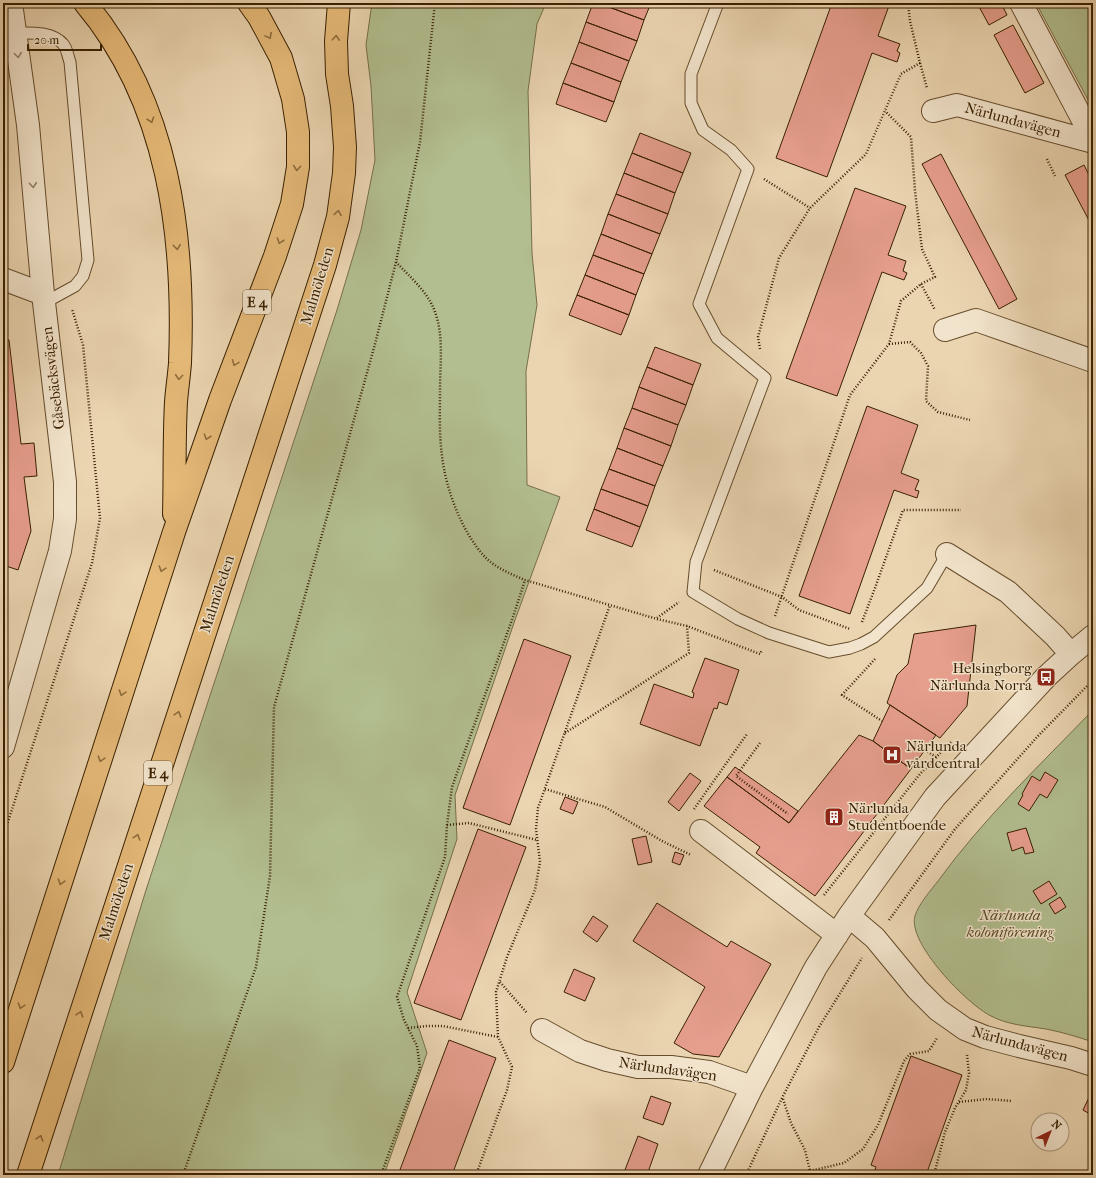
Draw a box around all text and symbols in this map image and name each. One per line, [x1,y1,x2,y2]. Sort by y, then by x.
scale bar [28,26,101,52]
one-way arrow [265,32,272,40]
text: 20 m [34,33,59,47]
one-way arrow [332,35,341,41]
one-way arrow [13,52,22,59]
street label: Närlundavägen [963,99,1063,142]
one-way arrow [146,116,155,123]
one-way arrow [293,165,302,171]
one-way arrow [29,182,38,188]
one-way arrow [334,209,342,216]
one-way arrow [276,237,285,244]
one-way arrow [173,244,182,250]
street label: Malmöleden [297,245,337,327]
road number: E 4 [243,290,271,314]
street label: Gåsebäcksvägen [38,325,68,430]
one-way arrow [231,359,239,366]
one-way arrow [174,374,183,380]
one-way arrow [204,433,212,440]
street label: Malmöleden [196,553,238,635]
one-way arrow [158,566,167,573]
place label: Helsingborg Närlunda Norra [930,659,1033,694]
bus stop icon: Helsingborg Närlunda Norra [1035,666,1057,688]
one-way arrow [118,689,127,696]
one-way arrow [173,710,181,717]
place label: Närlunda vårdcentral [906,737,980,772]
hospital icon: Närlunda vårdcentral [881,744,903,766]
one-way arrow [97,755,106,762]
road number: E 4 [144,761,172,785]
place label: Närlunda Studentboende [848,799,947,834]
building icon: Närlunda Studentboende [823,806,845,828]
one-way arrow [132,834,141,841]
street label: Malmöleden [95,861,137,943]
one-way arrow [57,879,66,886]
park label: Närlunda koloniförening [966,906,1055,941]
one-way arrow [17,1002,26,1009]
one-way arrow [75,1011,84,1018]
street label: Närlundavägen [970,1023,1070,1066]
street label: Närlundavägen [618,1053,718,1085]
north arrow [1030,1112,1070,1152]
text: N [1049,1117,1064,1133]
one-way arrow [35,1135,44,1142]

